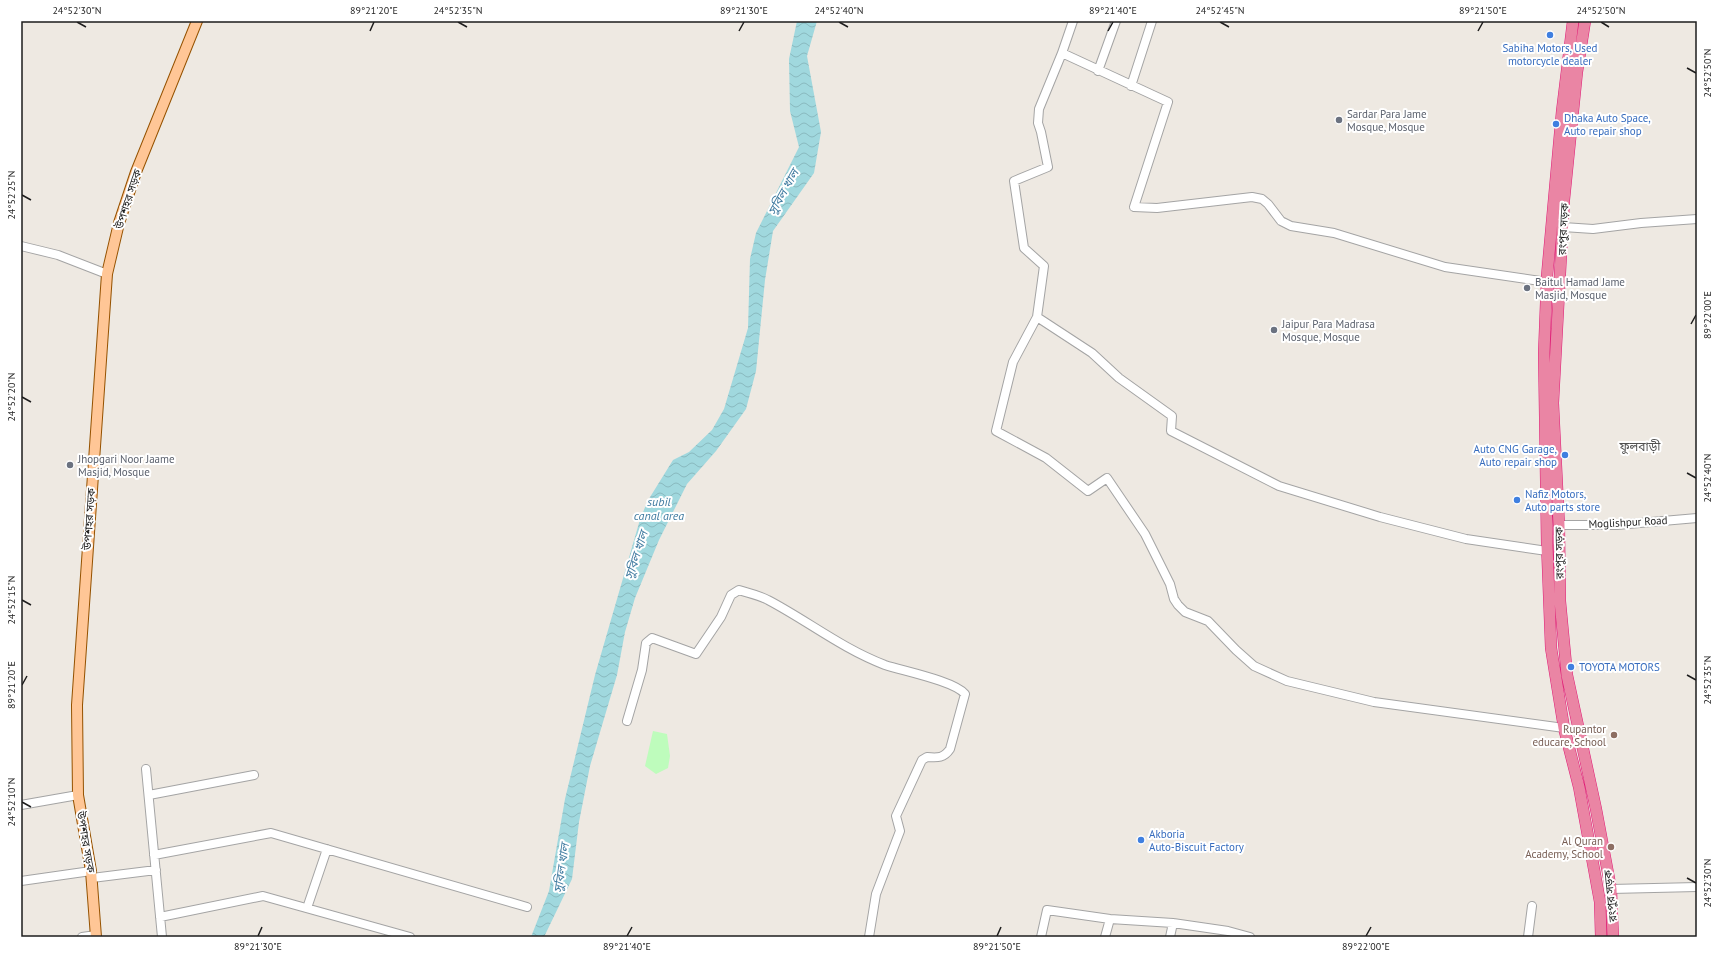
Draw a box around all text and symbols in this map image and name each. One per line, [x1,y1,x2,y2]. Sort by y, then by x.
text: 24°52'30"N [52,4,102,17]
text: 89°21'20"E [350,4,398,17]
text: 24°52'35"N [433,4,483,17]
text: 89°21'30"E [720,4,768,17]
text: 24°52'40"N [814,4,864,17]
text: 89°21'40"E [1089,4,1137,17]
text: 24°52'45"N [1195,4,1245,17]
text: 89°21'50"E [1459,4,1507,17]
text: 24°52'50"N [1576,4,1626,17]
marker: Sabiha Motors, Used motorcycle dealer [1545,30,1555,40]
place label: Sabiha Motors, Used motorcycle dealer [1503,41,1598,68]
text: 24°52'50"N [1701,48,1714,98]
place label: Sardar Para Jame Mosque, Mosque [1347,107,1427,134]
place label: Dhaka Auto Space, Auto repair shop [1564,111,1651,138]
marker: Sardar Para Jame Mosque, Mosque [1334,115,1344,125]
marker: Dhaka Auto Space, Auto repair shop [1551,119,1561,129]
water label: সুবিল খাল [764,165,803,217]
street label: উপশহর সড়ক [111,167,144,232]
text: 24°52'25"N [5,170,18,220]
street label: রংপুর সড়ক [1555,202,1571,256]
place label: Baitul Hamad Jame Masjid, Mosque [1535,275,1625,302]
marker: Baitul Hamad Jame Masjid, Mosque [1522,283,1532,293]
text: 89°22'00"E [1701,291,1714,339]
place label: Jaipur Para Madrasa Mosque, Mosque [1281,317,1375,344]
marker: Jaipur Para Madrasa Mosque, Mosque [1269,325,1279,335]
text: 24°52'20"N [5,372,18,422]
district label: ফুলবাড়ী [1619,439,1661,455]
place label: Auto CNG Garage, Auto repair shop [1473,442,1557,469]
marker: Auto CNG Garage, Auto repair shop [1560,450,1570,460]
place label: Jhopgari Noor Jaame Masjid, Mosque [77,452,175,479]
text: 24°52'40"N [1701,453,1714,503]
marker: Jhopgari Noor Jaame Masjid, Mosque [65,460,75,470]
street label: উপশহর সড়ক [80,487,98,551]
place label: Nafiz Motors, Auto parts store [1525,487,1600,514]
water label: subil canal area [634,494,684,523]
marker: Nafiz Motors, Auto parts store [1512,495,1522,505]
street label: Moglishpur Road [1588,513,1668,531]
water label: সুবিল খাল [621,527,651,581]
street label: রংপুর সড়ক [1552,527,1566,580]
text: 24°52'15"N [5,575,18,625]
text: 24°52'35"N [1701,655,1714,705]
place label: TOYOTA MOTORS [1579,660,1660,674]
text: 89°21'20"E [5,661,18,709]
marker: TOYOTA MOTORS [1566,662,1576,672]
place label: Rupantor educare, School [1532,722,1607,749]
marker: Rupantor educare, School [1609,730,1619,740]
text: 24°52'10"N [5,777,18,827]
street label: উপশহর সড়ক [74,809,98,874]
place label: Akboria Auto-Biscuit Factory [1149,827,1245,854]
place label: Al Quran Academy, School [1525,834,1604,861]
marker: Akboria Auto-Biscuit Factory [1136,835,1146,845]
water label: সুবিল খাল [550,840,572,894]
marker: Al Quran Academy, School [1606,842,1616,852]
text: 24°52'30"N [1701,858,1714,908]
street label: রংপুর সড়ক [1600,869,1620,924]
text: 89°21'30"E [234,940,282,953]
text: 89°21'40"E [603,940,651,953]
text: 89°21'50"E [973,940,1021,953]
text: 89°22'00"E [1342,940,1390,953]

